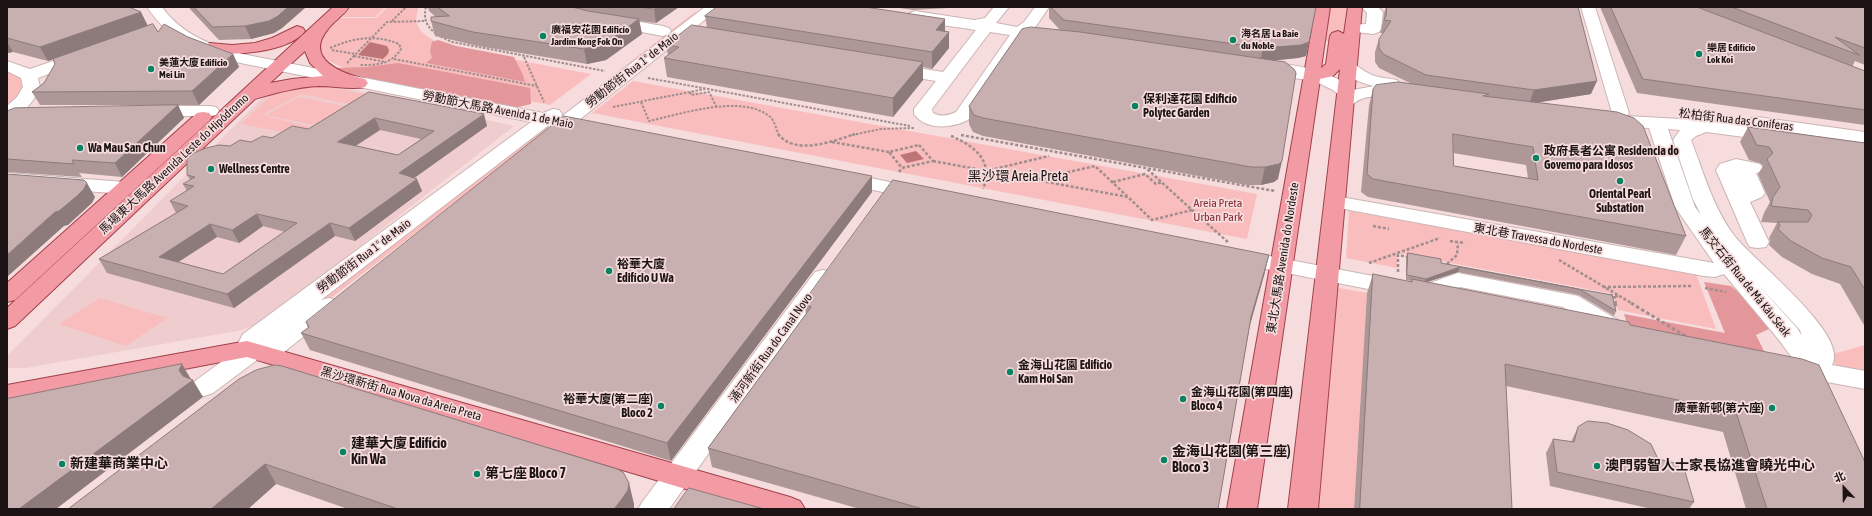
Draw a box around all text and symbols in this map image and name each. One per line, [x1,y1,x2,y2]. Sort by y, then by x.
place label: 廣福安花園 Edificío Jardim Kong Fok On [551,24,629,48]
place label: 海名居 La Baie du Noble [1241,28,1298,52]
street label: 勞動節街 Rua 1º de Maio [583,29,681,111]
marker: 廣福安花園 Edificío Jardim Kong Fok On [538,31,548,41]
marker: 海名居 La Baie du Noble [1228,35,1238,45]
place label: 樂居 Edifício Lok Koi [1707,42,1755,66]
marker: 樂居 Edifício Lok Koi [1694,49,1704,59]
place label: 美蓮大廈 Edifício Mei Lin [159,57,227,80]
marker: 美蓮大廈 Edifício Mei Lin [146,64,156,74]
street label: 勞動節大馬路 Avenida 1 de Maio [421,88,575,132]
street label: 馬場東大馬路 Avenida Leste do Hipódromo [96,91,252,237]
place label: 保利達花園 Edificío Polytec Garden [1143,92,1237,120]
marker: 保利達花園 Edificío Polytec Garden [1130,101,1140,111]
street label: 松柏街 Rua das Coníferas [1678,106,1794,134]
place label: Wa Mau San Chun [88,141,166,155]
marker: Wa Mau San Chun [75,143,85,153]
place label: 政府長者公寓 Residencia do Governo para Idosos [1544,144,1679,172]
marker: 政府長者公寓 Residencia do Governo para Idosos [1531,153,1541,163]
place label: Wellness Centre [219,162,290,176]
marker: Wellness Centre [206,164,216,174]
district label: 黑沙環 Areia Preta [968,169,1068,185]
marker: Oriental Pearl Substation [1615,176,1625,186]
street label: 東北大馬路 Avenida do Nordeste [1264,181,1302,335]
place label: Oriental Pearl Substation [1589,187,1651,215]
park label: Areia Preta Urban Park [1193,196,1243,224]
street label: 勞動節街 Rua 1º de Maio [314,216,414,296]
street label: 東北巷 Travessa do Nordeste [1473,221,1603,257]
street label: 馬交石街 Rua de Má Káu Séak [1696,224,1794,340]
place label: 裕華大廈 Edifício U Wa [617,257,674,285]
marker: 裕華大廈 Edifício U Wa [604,266,614,276]
street label: 涌河新街 Rua do Canal Novo [726,290,816,406]
place label: 金海山花園 Edifício Kam Hoi San [1018,358,1112,386]
street label: 黑沙環新街 Rua Nova da Areia Preta [319,364,483,424]
marker: 金海山花園 Edifício Kam Hoi San [1005,367,1015,377]
place label: 金海山花園(第四座) Bloco 4 [1191,385,1293,413]
place label: 裕華大廈(第二座) Bloco 2 [563,392,653,420]
marker: 金海山花園(第四座) Bloco 4 [1178,394,1188,404]
marker: 裕華大廈(第二座) Bloco 2 [656,401,666,411]
place label: 廣華新邨(第六座) [1674,401,1764,415]
marker: 廣華新邨(第六座) [1767,403,1777,413]
place label: 建華大廈 Edifício Kin Wa [351,436,447,468]
place label: 金海山花園(第三座) Bloco 3 [1172,444,1291,476]
marker: 建華大廈 Edifício Kin Wa [338,447,348,457]
marker: 金海山花園(第三座) Bloco 3 [1159,455,1169,465]
place label: 新建華商業中心 [70,456,168,472]
place label: 澳門弱智人士家長協進會曉光中心 [1605,458,1815,474]
marker: 新建華商業中心 [57,459,67,469]
marker: 澳門弱智人士家長協進會曉光中心 [1592,461,1602,471]
place label: 第七座 Bloco 7 [485,466,566,482]
north arrow [1824,468,1864,508]
marker: 第七座 Bloco 7 [472,469,482,479]
text: 北 [1832,469,1847,484]

